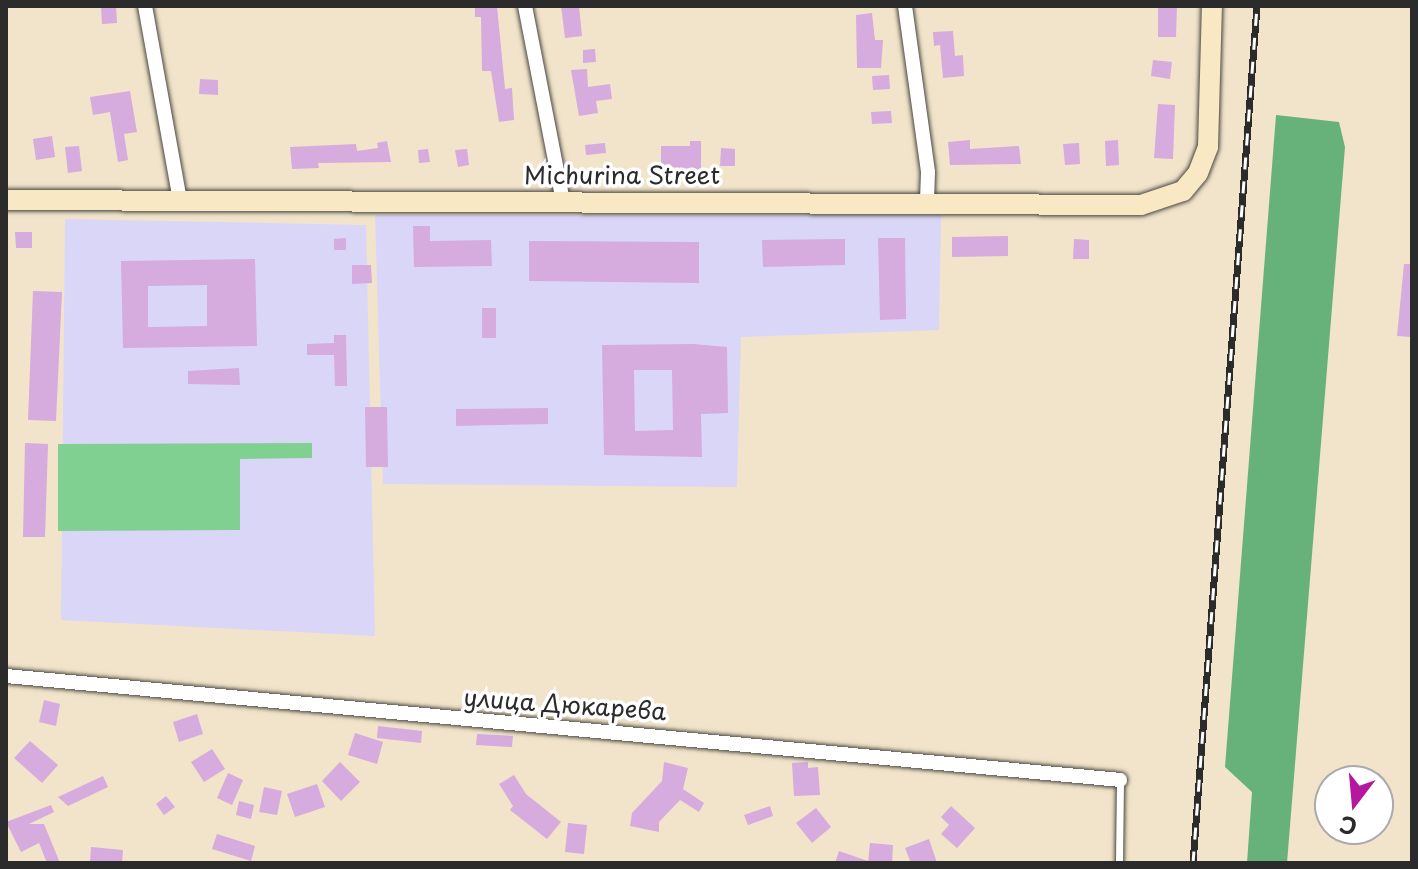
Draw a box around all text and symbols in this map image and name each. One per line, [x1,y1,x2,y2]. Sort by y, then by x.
street label: Michurina Street [524,161,720,189]
street label: улица Дюкарева [462,683,668,725]
north arrow [1314,765,1394,845]
text: С [1335,808,1360,845]

